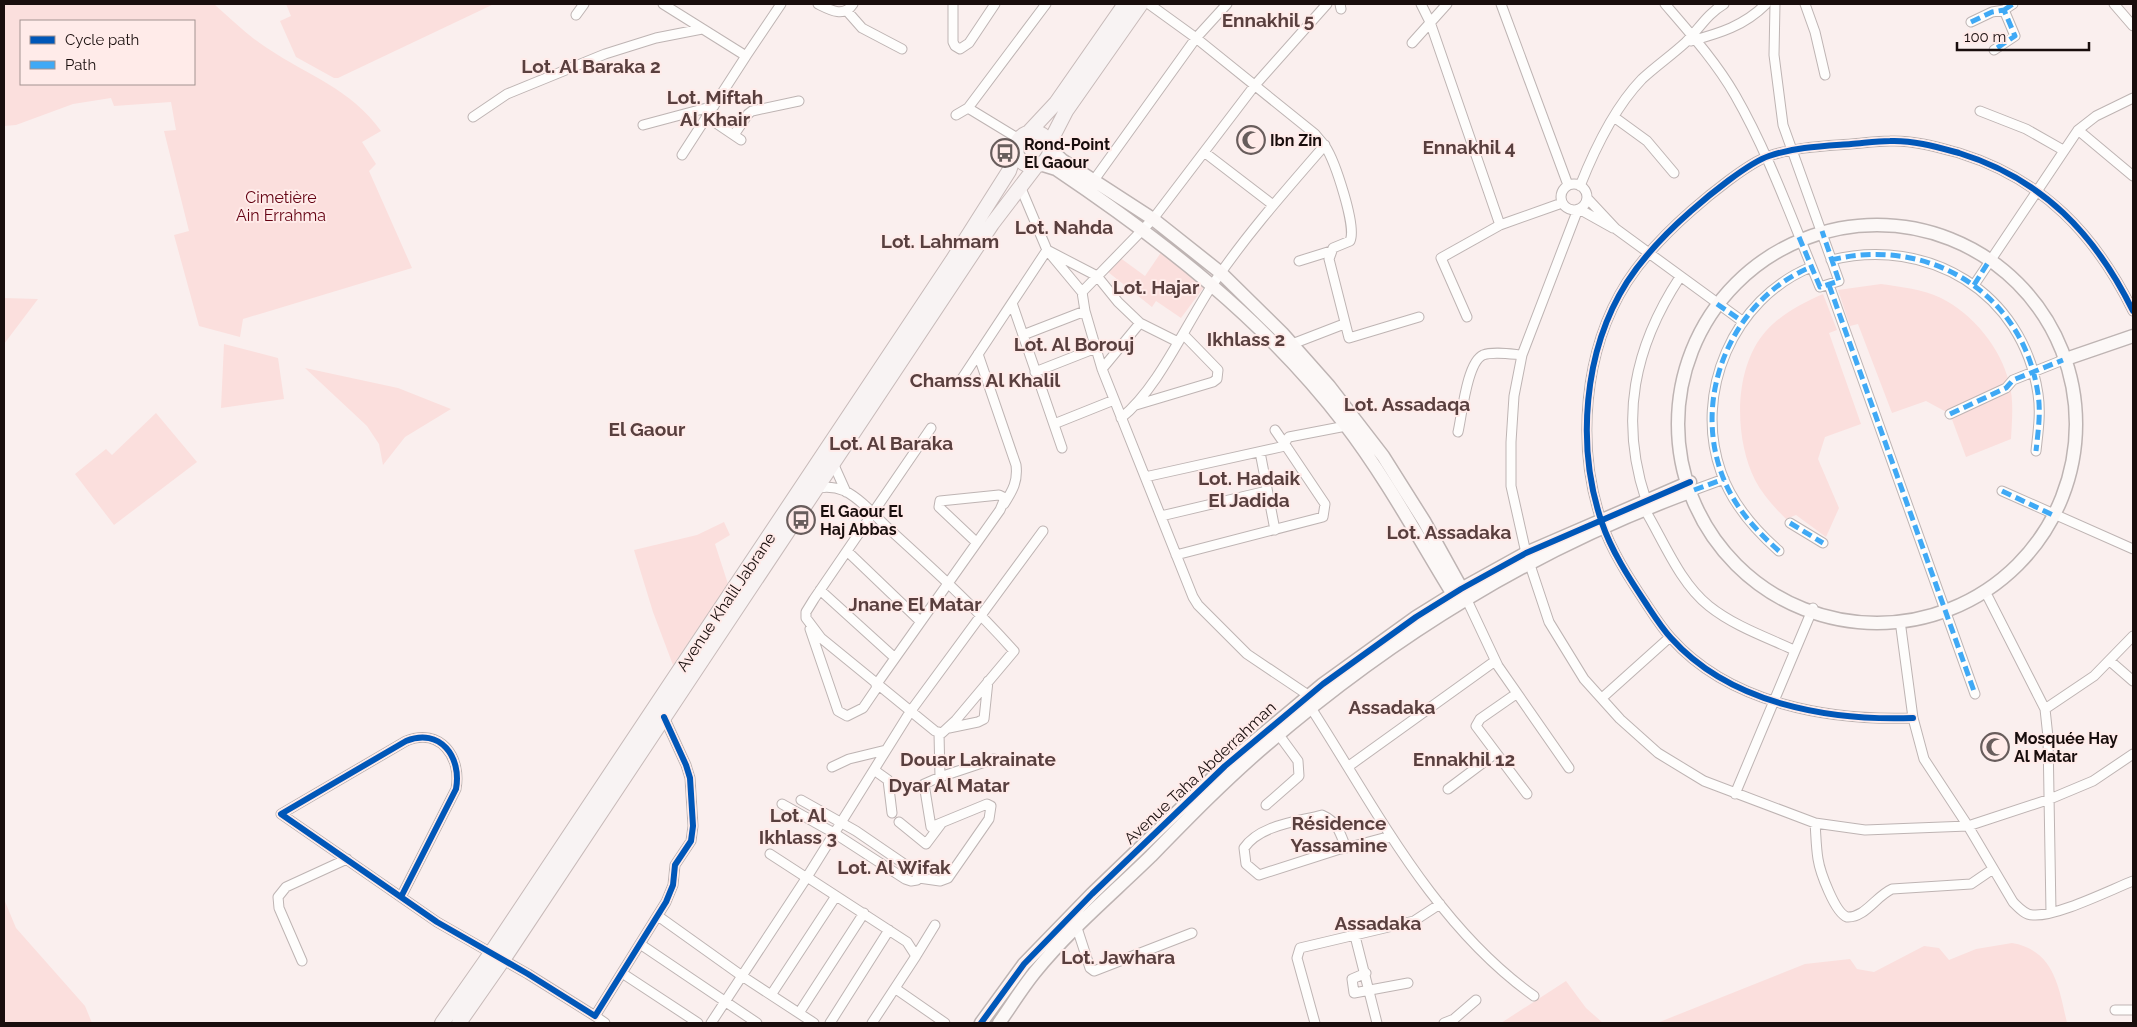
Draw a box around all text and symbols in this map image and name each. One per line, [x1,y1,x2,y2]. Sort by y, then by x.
district label: Ennakhil 5 [1222,9,1314,31]
legend [20,20,195,85]
scale bar [1957,20,2090,52]
text: 100 m [1964,28,2006,46]
text: Cycle path [65,31,139,49]
district label: Lot. Al Baraka 2 [521,55,661,77]
text: Path [65,56,96,74]
district label: Lot. Miftah Al Khair [667,86,763,130]
mosque icon: Ibn Zin [1236,125,1266,155]
place label: Ibn Zin [1270,131,1322,150]
place label: Rond-Point El Gaour [1024,135,1110,172]
district label: Ennakhil 4 [1422,136,1516,158]
bus stop icon: Rond-Point El Gaour [990,138,1020,168]
park label: Cimetière Ain Errahma [236,188,326,225]
district label: Lot. Nahda [1015,216,1113,238]
district label: Lot. Lahmam [881,230,999,252]
district label: Lot. Hajar [1113,276,1200,298]
district label: Ikhlass 2 [1207,328,1285,350]
district label: Lot. Al Borouj [1014,333,1134,355]
district label: Chamss Al Khalil [910,369,1061,391]
district label: Lot. Assadaqa [1344,393,1470,415]
district label: El Gaour [609,418,686,440]
district label: Lot. Al Baraka [829,432,953,454]
district label: Lot. Hadaik El Jadida [1198,467,1300,511]
place label: El Gaour El Haj Abbas [820,502,904,539]
bus stop icon: El Gaour El Haj Abbas [786,505,816,535]
district label: Lot. Assadaka [1387,521,1511,543]
street label: Avenue Khalil Jabrane [673,529,779,675]
district label: Jnane El Matar [848,593,982,615]
district label: Assadaka [1349,696,1436,718]
street label: Avenue Taha Abderrahman [1120,698,1280,848]
place label: Mosquée Hay Al Matar [2014,729,2118,766]
mosque icon: Mosquée Hay Al Matar [1980,732,2010,762]
district label: Douar Lakrainate [900,748,1056,770]
district label: Ennakhil 12 [1413,748,1515,770]
district label: Dyar Al Matar [888,774,1010,796]
district label: Lot. Al Ikhlass 3 [759,804,837,848]
district label: Résidence Yassamine [1291,812,1387,856]
district label: Lot. Al Wifak [837,856,951,878]
district label: Assadaka [1335,912,1422,934]
district label: Lot. Jawhara [1061,946,1175,968]

